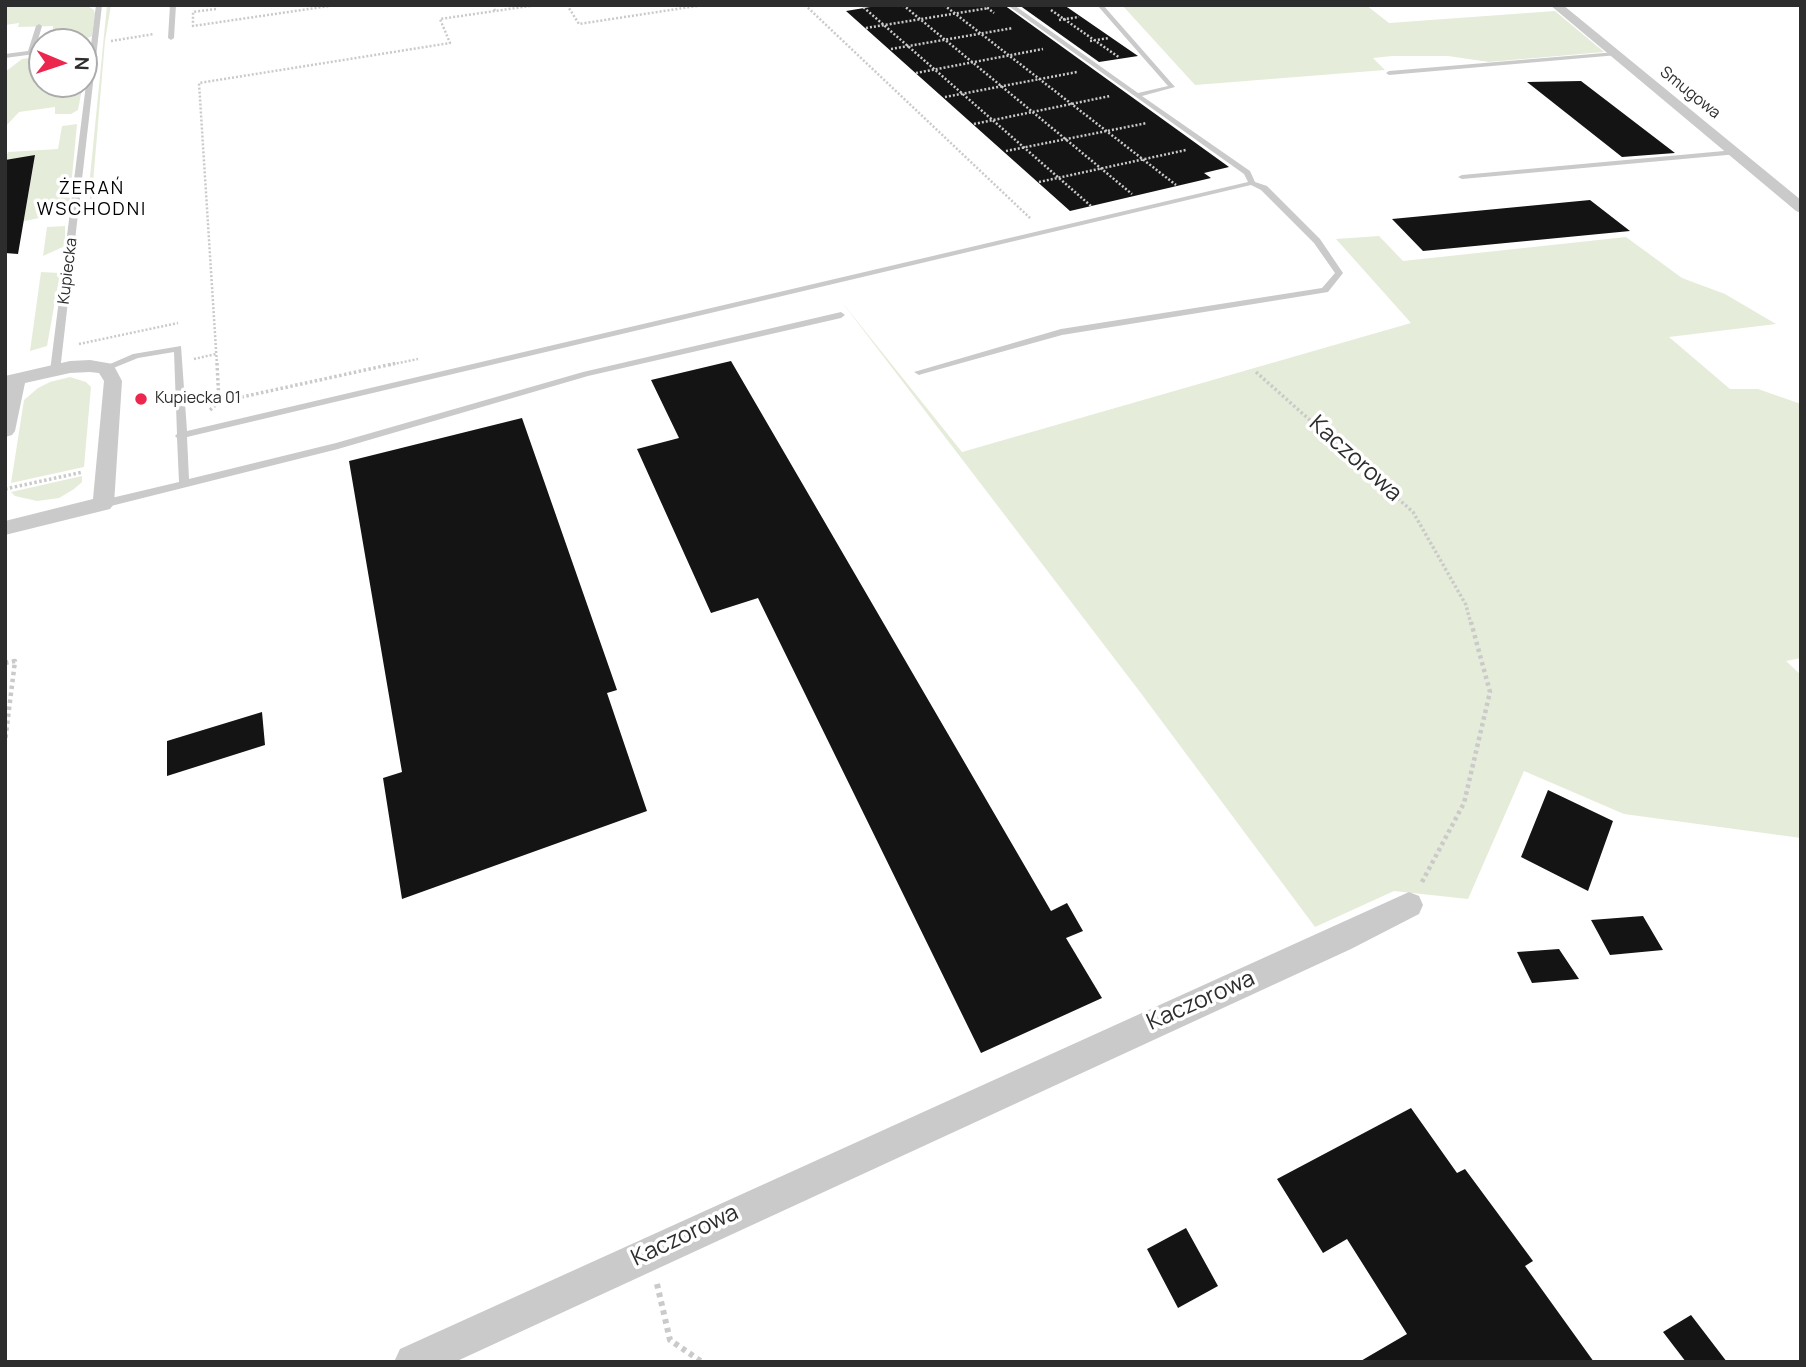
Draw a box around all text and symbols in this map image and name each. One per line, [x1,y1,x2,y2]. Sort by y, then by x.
north arrow [28,28,98,98]
text: N [69,56,95,71]
street label: Smugowa [1656,63,1724,123]
district label: ŻERAŃ WSCHODNI [38,178,146,220]
street label: Kupiecka [54,237,82,305]
place label: Kupiecka 01 [155,389,241,409]
marker: Kupiecka 01 [133,391,149,407]
street label: Kaczorowa [1303,410,1407,508]
street label: Kaczorowa [1143,965,1259,1037]
street label: Kaczorowa [627,1199,743,1273]

